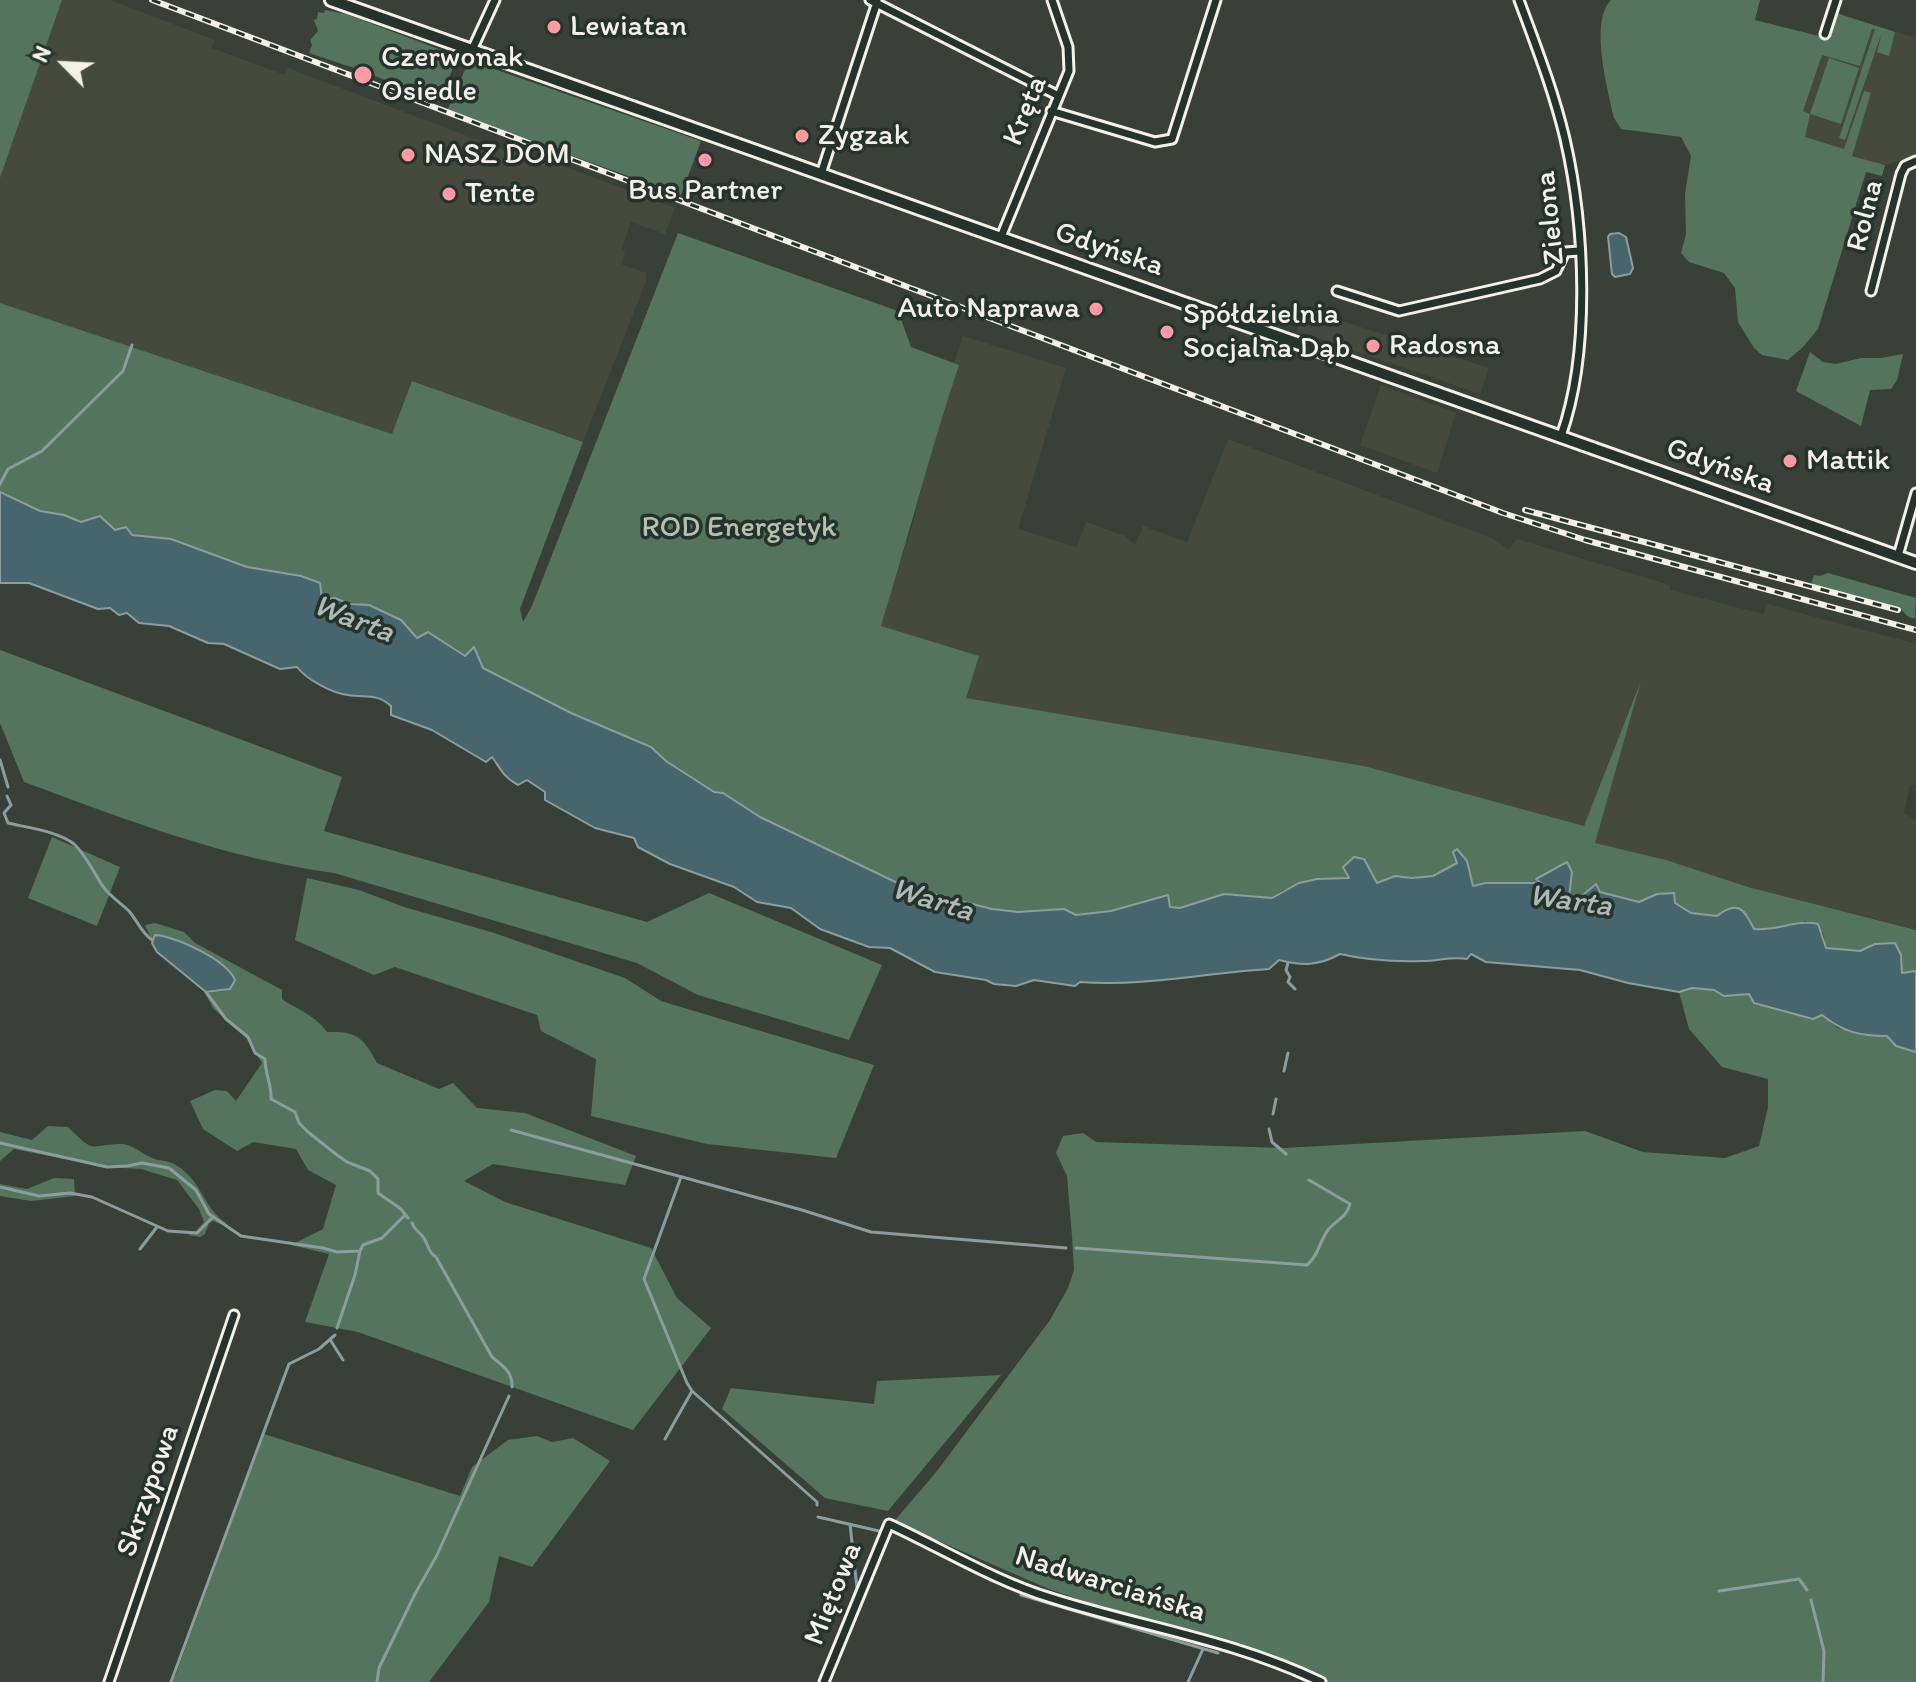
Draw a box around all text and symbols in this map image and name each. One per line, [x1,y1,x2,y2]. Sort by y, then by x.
place label: Lewiatan [570,9,687,45]
marker: Lewiatan [545,18,563,36]
north arrow [24,24,104,104]
place label: Czerwonak Osiedle [381,40,523,110]
text: N [26,42,57,66]
marker: Czerwonak Osiedle [352,64,374,86]
street label: Kręta [996,71,1056,151]
place label: Zygzak [818,118,909,154]
marker: Zygzak [793,127,811,145]
place label: NASZ DOM [424,137,570,173]
marker: NASZ DOM [399,146,417,164]
marker: Bus Partner [696,151,714,169]
street label: Zielona [1528,169,1574,267]
place label: Bus Partner [628,173,782,209]
place label: Tente [465,176,536,212]
street label: Rolna [1840,176,1892,256]
marker: Tente [440,185,458,203]
street label: Gdyńska [1050,215,1168,285]
place label: Auto Naprawa [897,291,1080,327]
place label: Spółdzielnia Socjalna Dąb [1183,297,1350,368]
marker: Auto Naprawa [1087,300,1105,318]
marker: Spółdzielnia Socjalna Dąb [1158,323,1176,341]
place label: Radosna [1389,328,1500,364]
marker: Radosna [1364,337,1382,355]
street label: Gdyńska [1661,431,1779,503]
place label: Mattik [1806,443,1890,479]
marker: Mattik [1781,452,1799,470]
park label: ROD Energetyk [641,510,837,546]
water label: Warta [307,587,399,653]
water label: Warta [887,870,977,932]
water label: Warta [1526,877,1614,927]
street label: Skrzypowa [110,1420,188,1562]
street label: Miętowa [797,1537,871,1651]
street label: Nadwarciańska [1010,1539,1210,1631]

